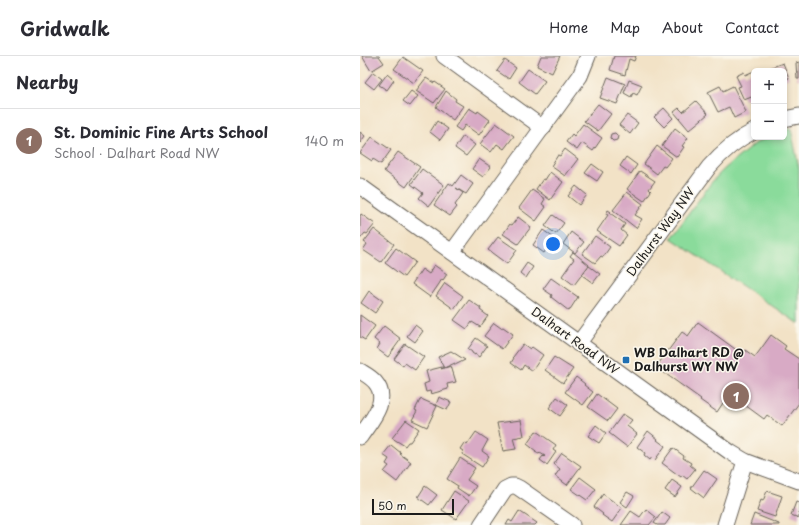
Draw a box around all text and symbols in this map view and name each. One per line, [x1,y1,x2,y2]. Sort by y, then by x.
text: Gridwalk [20,14,110,42]
text: Home [549,17,588,38]
text: Map [610,17,640,38]
text: About [662,17,703,38]
text: Contact [725,17,779,38]
map controls [751,68,787,140]
button: + [751,68,787,104]
text: Nearby [16,69,78,95]
button: − [751,104,787,140]
text: St. Dominic Fine Arts School [54,120,268,143]
text: 1 [26,131,32,150]
text: 140 m [305,131,344,150]
text: School · Dalhart Road NW [54,143,220,162]
street label: Dalhurst Way NW [622,183,699,280]
your location [543,234,563,254]
street label: Dalhart Road NW [528,302,623,378]
place label: WB Dalhart RD @ Dalhurst WY NW [634,343,744,375]
marker: WB Dalhart RD @ Dalhurst WY NW [621,355,631,365]
pin: 1 [723,381,749,411]
scale bar [372,497,454,516]
text: 50 m [378,497,407,514]

